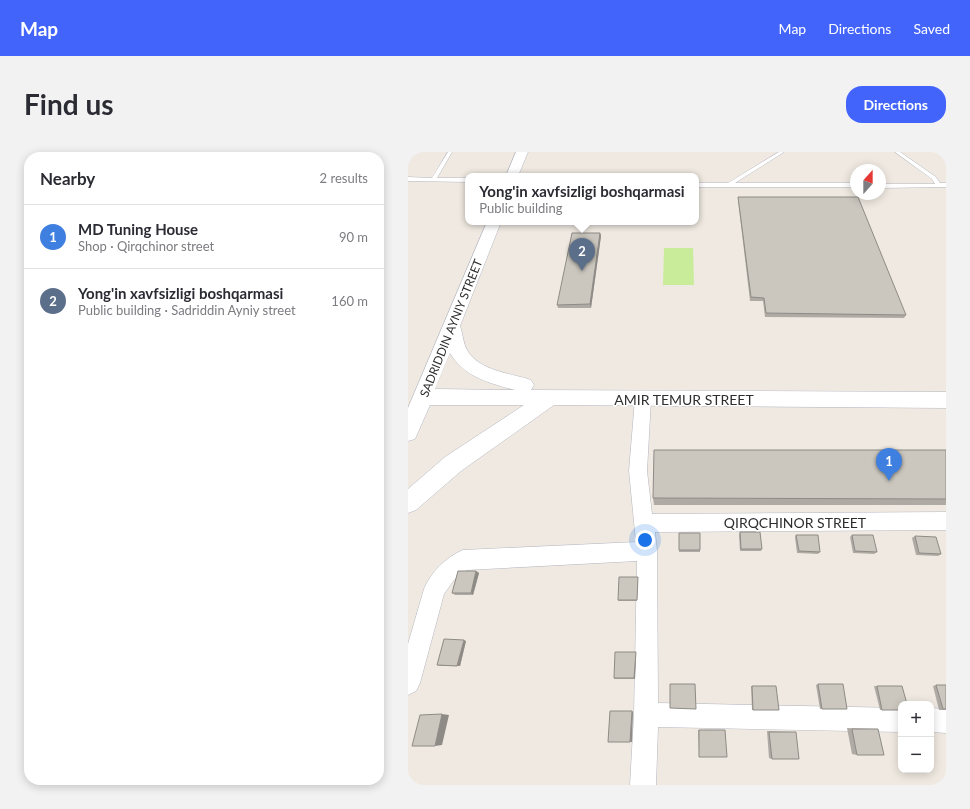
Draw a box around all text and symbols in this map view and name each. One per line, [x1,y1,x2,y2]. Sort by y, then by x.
text: Map [20,17,58,40]
text: Map [779,20,806,37]
text: Directions [828,20,891,37]
text: Saved [913,20,950,37]
button: Directions [846,86,946,123]
text: Find us [24,87,114,121]
north arrow [850,164,886,200]
text: Nearby [40,168,95,189]
text: 2 results [320,170,368,186]
popup [465,173,699,225]
text: Yong'in xavfsizligi boshqarmasi [479,182,685,200]
text: Public building [479,200,562,216]
text: MD Tuning House [78,220,198,238]
text: 1 [49,229,57,245]
text: 90 m [339,229,368,245]
text: Shop · Qirqchinor street [78,238,214,254]
pin: 2 [569,238,595,271]
street label: SADRIDDIN AYNIY STREET [416,257,486,399]
text: Yong'in xavfsizligi boshqarmasi [78,284,283,302]
text: 2 [49,293,57,309]
text: 160 m [331,293,368,309]
text: Public building · Sadriddin Ayniy street [78,302,296,318]
street label: AMIR TEMUR STREET [614,391,754,408]
pin: 1 [876,448,902,481]
street label: QIRQCHINOR STREET [724,514,867,531]
your location [635,530,655,550]
map controls [898,701,934,773]
button: + [898,701,934,737]
button: − [898,737,934,773]

